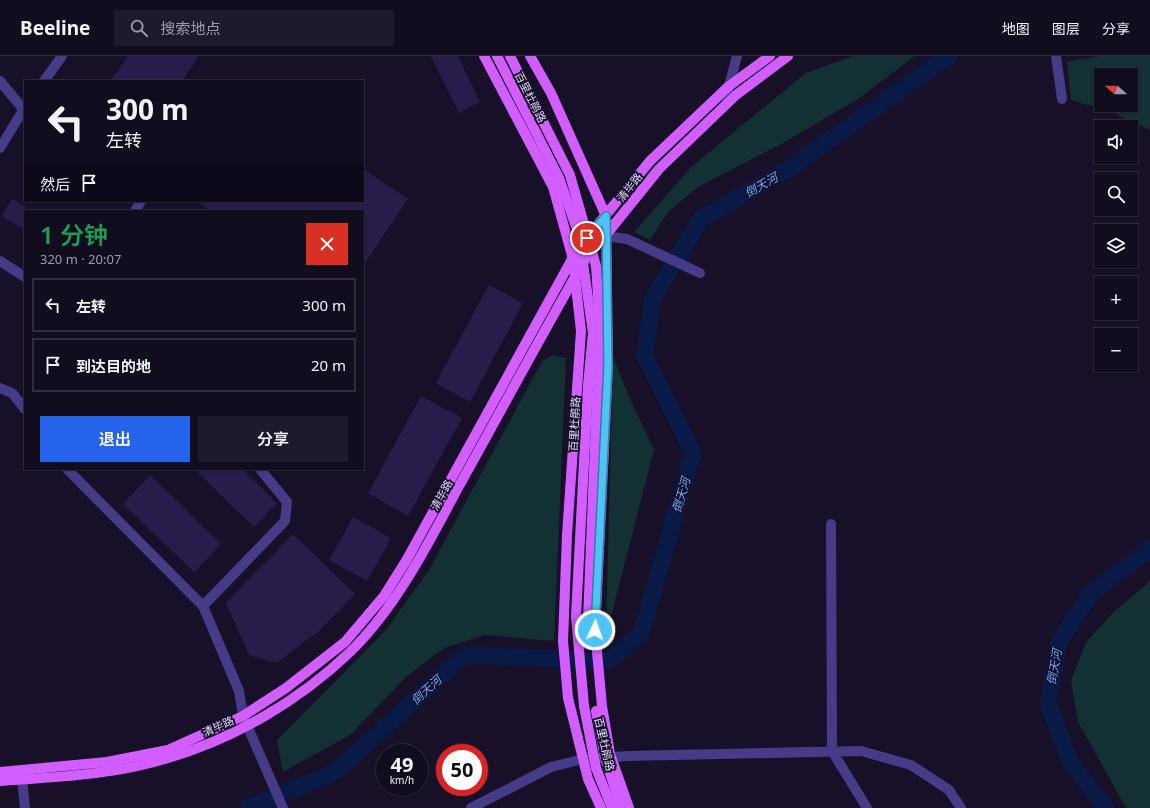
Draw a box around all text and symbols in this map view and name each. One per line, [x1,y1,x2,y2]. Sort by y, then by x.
search box [114,10,394,46]
text: Beeline [20,15,90,41]
icon: search [128,17,150,39]
text: 搜索地点 [160,18,220,38]
text: 地图 [1002,19,1030,38]
text: 图层 [1052,19,1080,38]
text: 分享 [1102,19,1130,38]
north arrow [1094,68,1138,112]
map controls [1094,68,1138,372]
street label: 百里杜鹃路 [512,69,550,125]
text: 300 m [106,90,189,128]
icon: left [40,96,92,148]
button: sound [1094,120,1138,164]
text: 左转 [106,128,142,152]
water label: 倒天河 [741,168,783,201]
street label: 清毕路 [613,169,645,205]
icon: arrive [78,172,100,194]
button: search [1094,172,1138,216]
text: 然后 [40,174,70,194]
text: 1 分钟 [40,218,108,251]
pin [570,221,604,255]
button: close [306,223,348,265]
button: layers [1094,224,1138,268]
icon: arrive [576,227,598,249]
text: 320 m · 20:07 [40,250,121,268]
button: + [1094,276,1138,320]
icon: left [42,294,64,316]
text: 300 m [302,295,346,315]
text: 左转 [76,296,106,316]
button: − [1094,328,1138,372]
icon: arrive [42,354,64,376]
text: 20 m [311,355,346,375]
text: 到达目的地 [76,356,151,376]
street label: 百里杜鹃路 [565,396,583,452]
button: 退出 [40,416,190,462]
button: 分享 [198,416,348,462]
water label: 倒天河 [668,473,695,515]
street label: 清毕路 [426,477,456,513]
position arrow [574,609,616,651]
water label: 倒天河 [1043,646,1066,686]
water label: 倒天河 [407,670,447,708]
street label: 清毕路 [200,712,236,740]
street label: 百里杜鹃路 [592,716,618,772]
speed limit sign: 50 [436,744,488,796]
text: 49 [391,751,413,778]
text: km/h [390,773,414,787]

